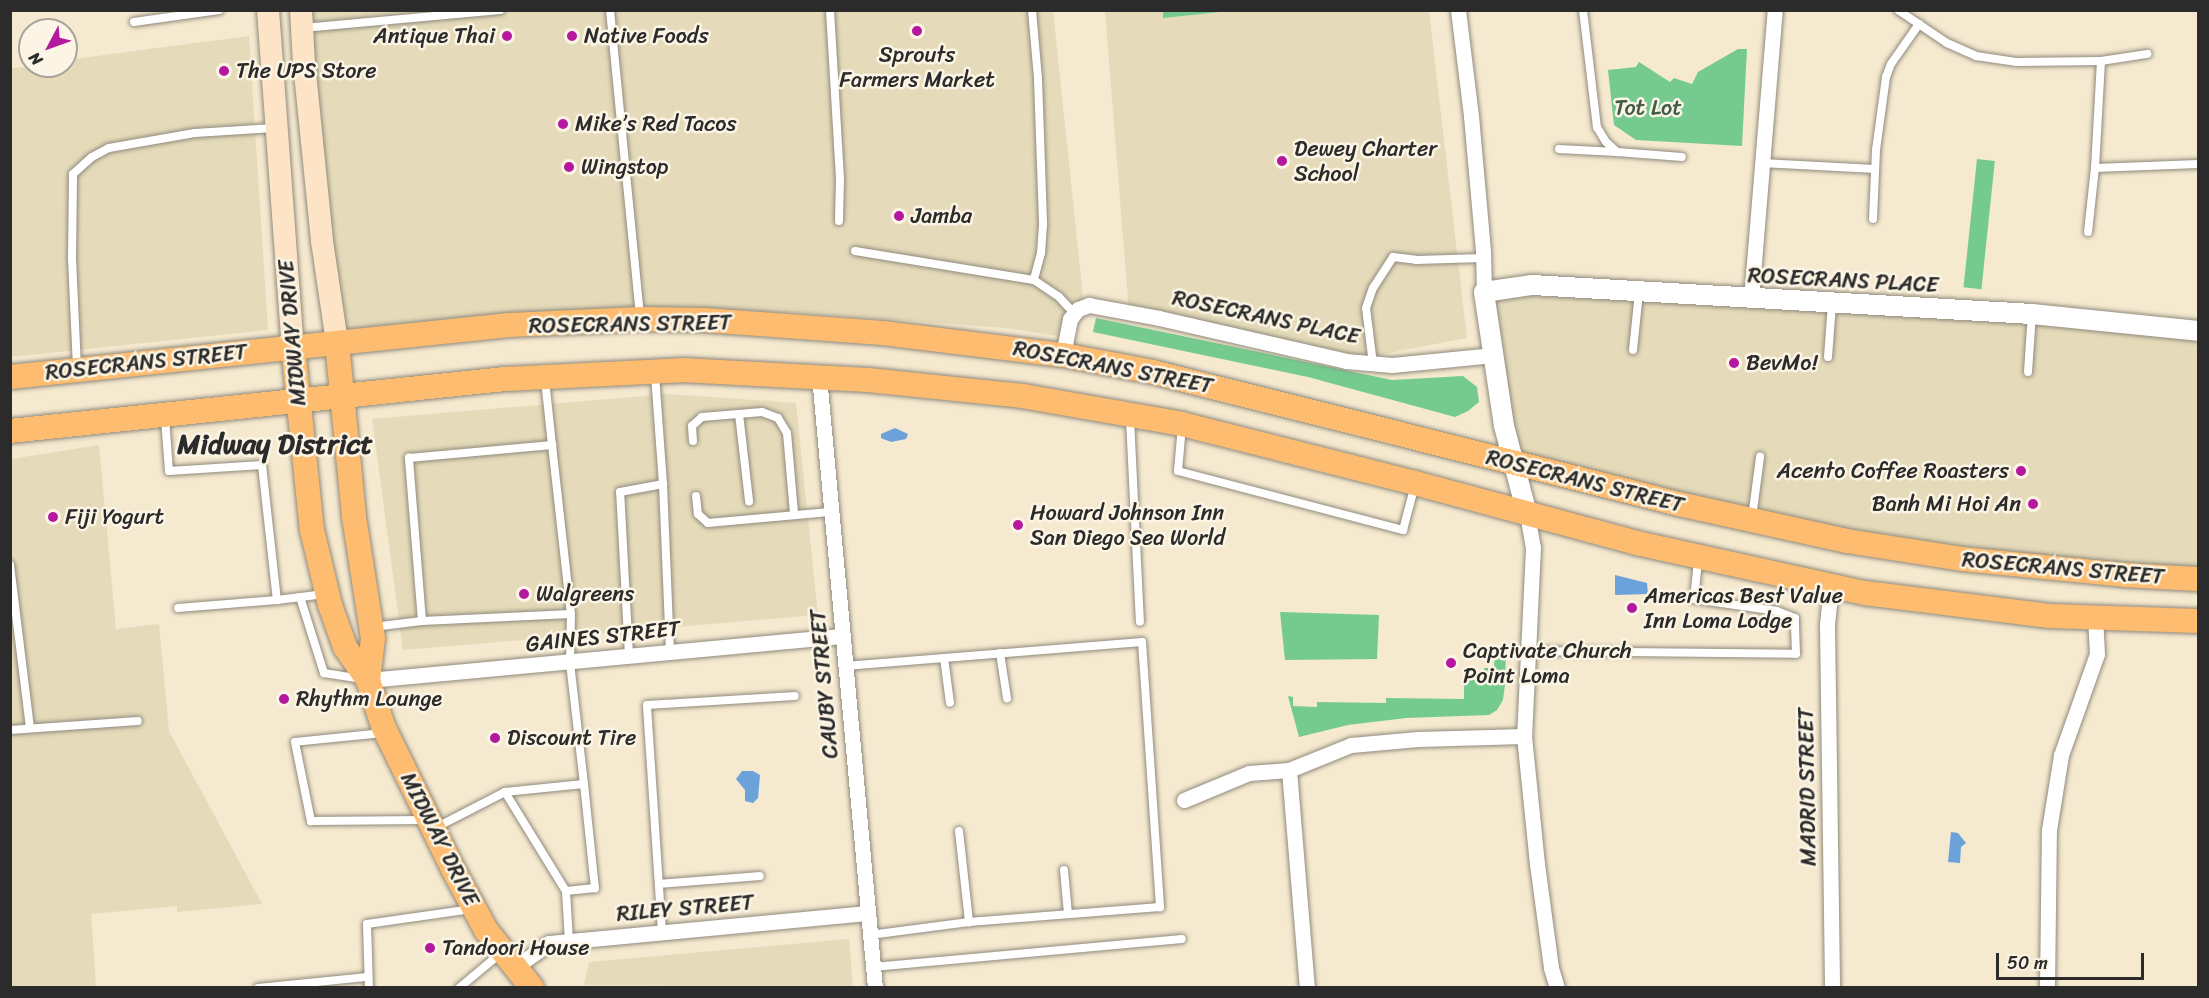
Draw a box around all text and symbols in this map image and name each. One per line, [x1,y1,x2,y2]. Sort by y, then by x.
north arrow [18,18,78,78]
place label: Antique Thai [373,23,495,49]
place label: Native Foods [584,23,709,49]
marker: Sprouts Farmers Market [910,24,924,38]
marker: Antique Thai [500,29,514,43]
marker: Native Foods [565,29,579,43]
place label: Sprouts Farmers Market [840,41,994,92]
text: N [21,45,50,73]
place label: The UPS Store [236,58,379,84]
marker: The UPS Store [217,64,231,78]
park label: Tot Lot [1614,95,1682,121]
place label: Mike’s Red Tacos [575,111,738,137]
marker: Mike’s Red Tacos [556,117,570,131]
place label: Dewey Charter School [1294,135,1437,186]
place label: Wingstop [581,154,668,180]
marker: Dewey Charter School [1275,154,1289,168]
marker: Wingstop [562,160,576,174]
place label: Jamba [911,203,972,229]
marker: Jamba [892,209,906,223]
street label: MIDWAY DRIVE [272,257,312,409]
street label: ROSECRANS PLACE [1747,262,1939,298]
street label: ROSECRANS PLACE [1170,284,1362,350]
street label: ROSECRANS STREET [528,309,732,339]
street label: ROSECRANS STREET [1011,335,1215,399]
street label: ROSECRANS STREET [44,338,248,386]
place label: BevMo! [1746,350,1817,376]
marker: BevMo! [1727,356,1741,370]
district label: Midway District [177,427,373,461]
street label: ROSECRANS STREET [1483,444,1687,518]
place label: Acento Coffee Roasters [1778,458,2009,484]
marker: Acento Coffee Roasters [2014,464,2028,478]
place label: Banh Mi Hoi An [1872,491,2021,517]
marker: Banh Mi Hoi An [2026,497,2040,511]
place label: Howard Johnson Inn San Diego Sea World [1030,499,1228,550]
place label: Fiji Yogurt [65,504,164,530]
marker: Fiji Yogurt [46,510,60,524]
marker: Howard Johnson Inn San Diego Sea World [1011,518,1025,532]
street label: ROSECRANS STREET [1961,546,2165,590]
place label: Walgreens [536,581,634,607]
place label: Americas Best Value Inn Loma Lodge [1644,582,1841,634]
marker: Walgreens [517,587,531,601]
marker: Americas Best Value Inn Loma Lodge [1625,601,1639,615]
street label: CAUBY STREET [804,608,844,760]
street label: GAINES STREET [524,615,682,657]
place label: Captivate Church Point Loma [1463,637,1632,688]
marker: Captivate Church Point Loma [1444,656,1458,670]
place label: Rhythm Lounge [296,686,442,712]
marker: Rhythm Lounge [277,692,291,706]
street label: MADRID STREET [1792,707,1822,867]
place label: Discount Tire [507,725,636,751]
marker: Discount Tire [488,731,502,745]
street label: MIDWAY DRIVE [394,766,486,912]
street label: RILEY STREET [615,889,755,927]
place label: Tandoori House [442,935,589,961]
marker: Tandoori House [423,941,437,955]
scale bar [1999,941,2148,979]
text: 50 m [2007,947,2048,979]

